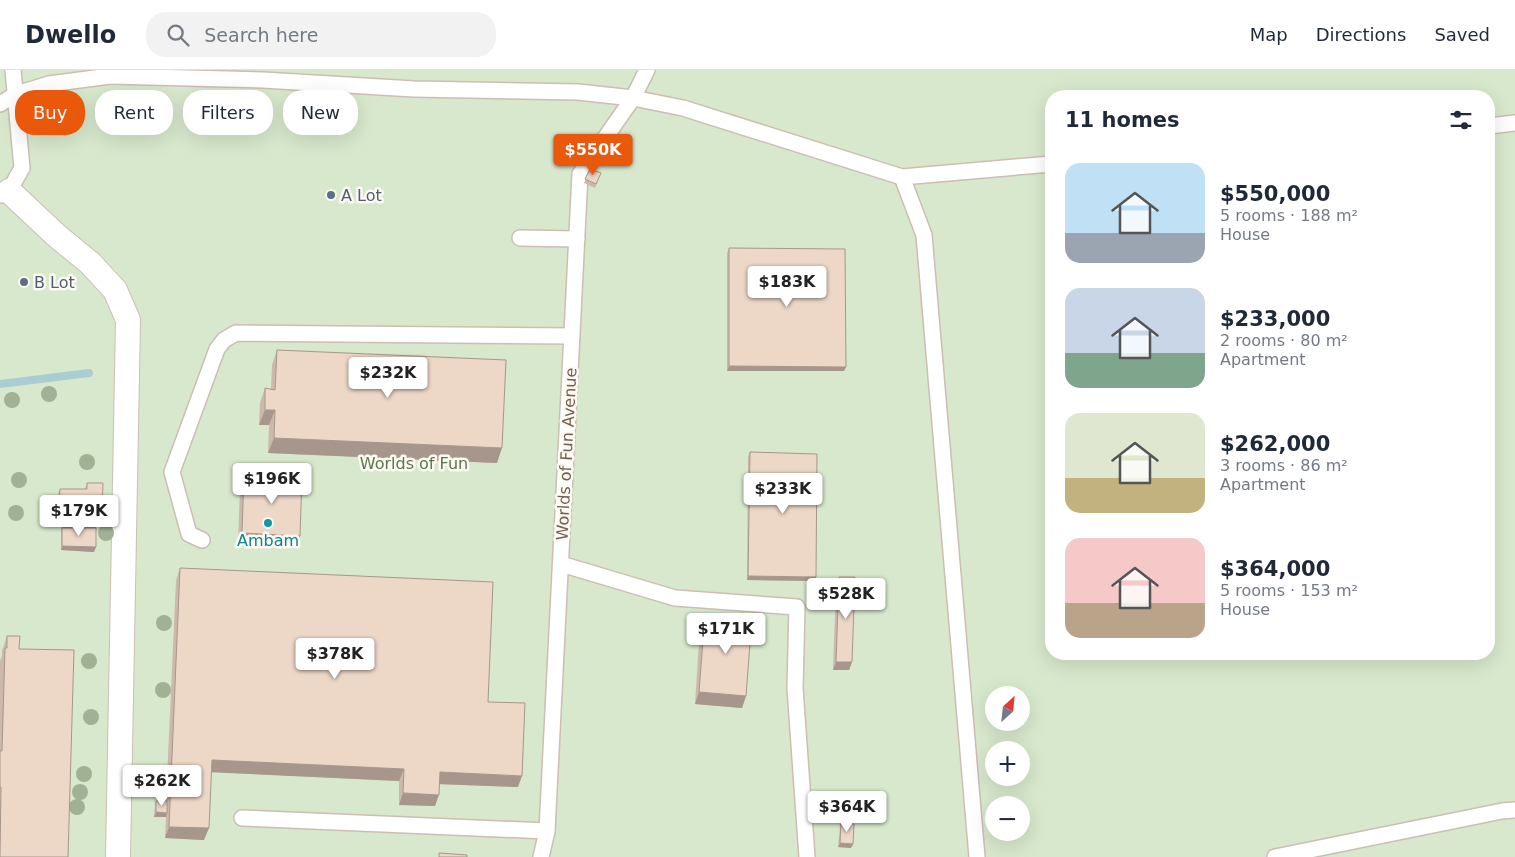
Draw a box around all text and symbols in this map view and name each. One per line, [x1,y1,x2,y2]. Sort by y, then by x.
search box [146,12,496,57]
text: Dwello [25,21,116,49]
icon: search [164,21,192,49]
text: Search here [204,24,318,46]
text: Map [1250,24,1288,45]
text: Directions [1316,24,1406,45]
text: Saved [1434,24,1490,45]
chip: Buy [15,90,85,135]
chip: Rent [95,90,173,135]
chip: Filters [183,90,273,135]
chip: New [283,90,358,135]
icon: filters [1447,106,1475,134]
text: 11 homes [1065,108,1180,132]
pin: $550K [558,134,628,176]
text: $550K [565,140,621,159]
text: $550,000 [1220,182,1330,206]
icon: home [1105,183,1165,243]
place label: A Lot [341,186,382,205]
marker: A Lot [325,189,337,201]
text: 5 rooms · 188 m² [1220,206,1358,225]
text: House [1220,225,1270,244]
pin: $183K [752,266,822,308]
text: $183K [759,272,815,291]
place label: B Lot [34,273,75,292]
marker: B Lot [18,276,30,288]
text: $233,000 [1220,307,1330,331]
icon: home [1105,308,1165,368]
text: 2 rooms · 80 m² [1220,331,1348,350]
text: Apartment [1220,350,1306,369]
pin: $232K [353,356,423,399]
text: $232K [360,363,416,382]
street label: Worlds of Fun Avenue [552,367,581,541]
text: $262,000 [1220,432,1330,456]
icon: home [1105,433,1165,493]
park label: Worlds of Fun [360,454,468,473]
text: 3 rooms · 86 m² [1220,456,1348,475]
pin: $196K [237,462,307,505]
text: $196K [244,469,300,488]
pin: $233K [748,472,818,515]
text: Apartment [1220,475,1306,494]
text: $233K [755,479,811,498]
pin: $179K [44,494,114,537]
text: $179K [51,501,107,520]
marker: Ambam [262,517,274,529]
place label: Ambam [237,531,299,550]
text: $364,000 [1220,557,1330,581]
icon: home [1105,558,1165,618]
pin: $528K [811,578,881,620]
text: 5 rooms · 153 m² [1220,581,1358,600]
text: $528K [818,584,874,603]
text: House [1220,600,1270,619]
pin: $171K [691,612,761,655]
text: $171K [698,619,754,638]
pin: $378K [300,638,370,680]
text: $378K [307,644,363,663]
north arrow [985,686,1030,731]
map controls [985,686,1030,841]
button: + [985,741,1030,786]
pin: $262K [127,764,197,807]
text: $262K [134,771,190,790]
pin: $364K [812,790,882,833]
button: − [985,796,1030,841]
text: $364K [819,797,875,816]

